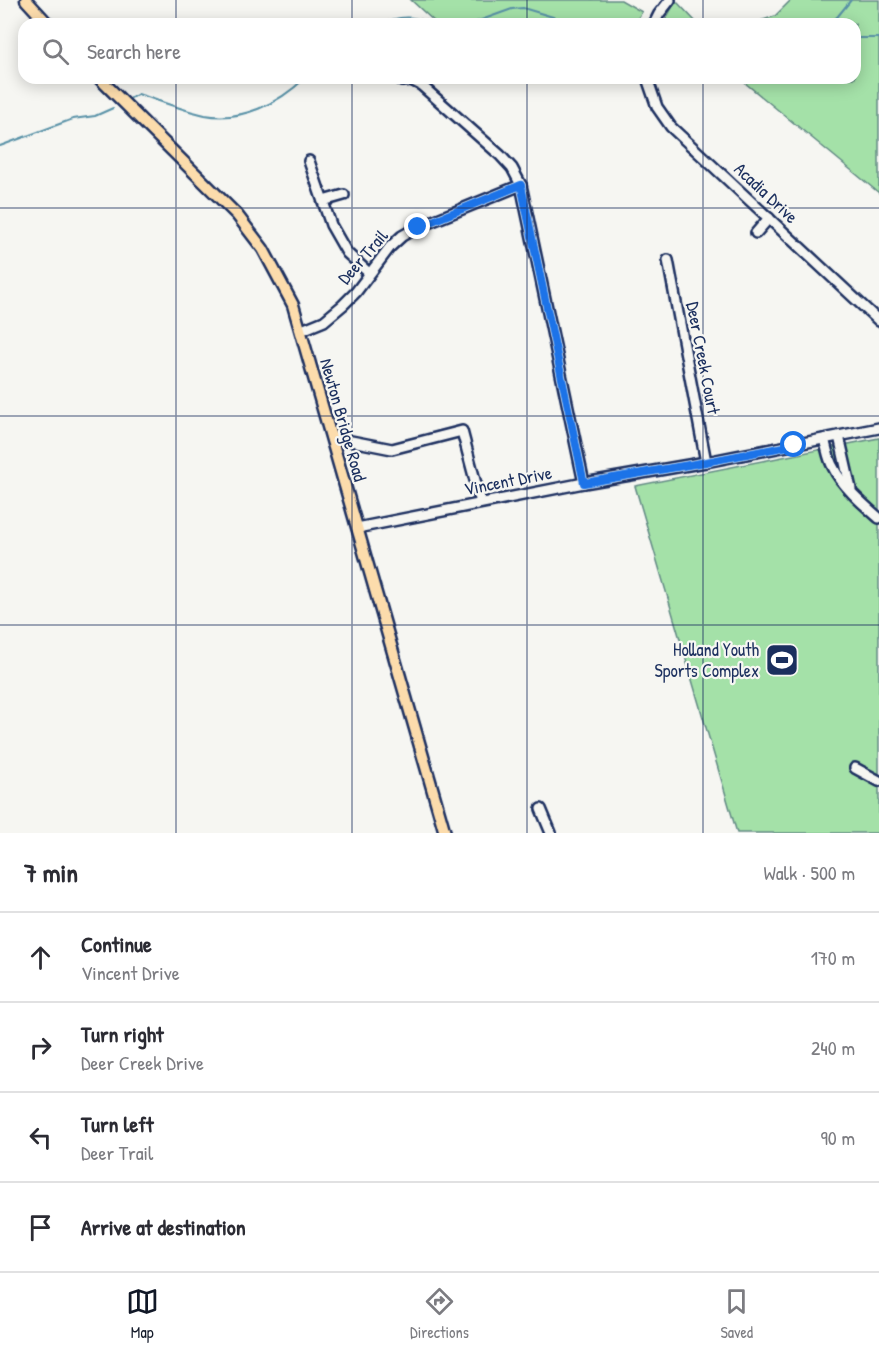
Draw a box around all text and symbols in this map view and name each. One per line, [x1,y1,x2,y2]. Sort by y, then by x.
search box [18,18,861,84]
icon: search [39,35,72,68]
text: Search here [87,36,181,66]
street label: Acadia Drive [729,157,804,229]
route end [404,213,430,239]
street label: Deer Trail [332,224,394,289]
street label: Deer Creek Court [680,300,727,417]
street label: Newton Bridge Road [314,356,373,484]
route start [780,431,806,457]
street label: Vincent Drive [462,460,554,501]
place label: Holland Youth Sports Complex [655,637,759,683]
sports icon: Holland Youth Sports Complex [764,642,800,678]
text: 7 min [24,855,78,890]
text: Walk · 500 m [763,859,855,886]
text: Continue [81,929,152,959]
icon: ahead [24,941,57,974]
text: 170 m [811,944,855,971]
text: Vincent Drive [81,959,180,986]
text: Turn right [81,1019,164,1049]
icon: right [24,1031,57,1064]
text: 240 m [811,1034,855,1061]
text: Deer Creek Drive [81,1049,204,1076]
text: Turn left [81,1109,154,1139]
icon: left [24,1121,57,1154]
text: 90 m [821,1124,855,1151]
text: Deer Trail [81,1139,153,1166]
icon: arrive [24,1211,57,1244]
text: Arrive at destination [81,1212,246,1242]
tab: Map [126,1285,159,1343]
tab: Directions [410,1285,469,1343]
tab: Saved [720,1285,753,1343]

